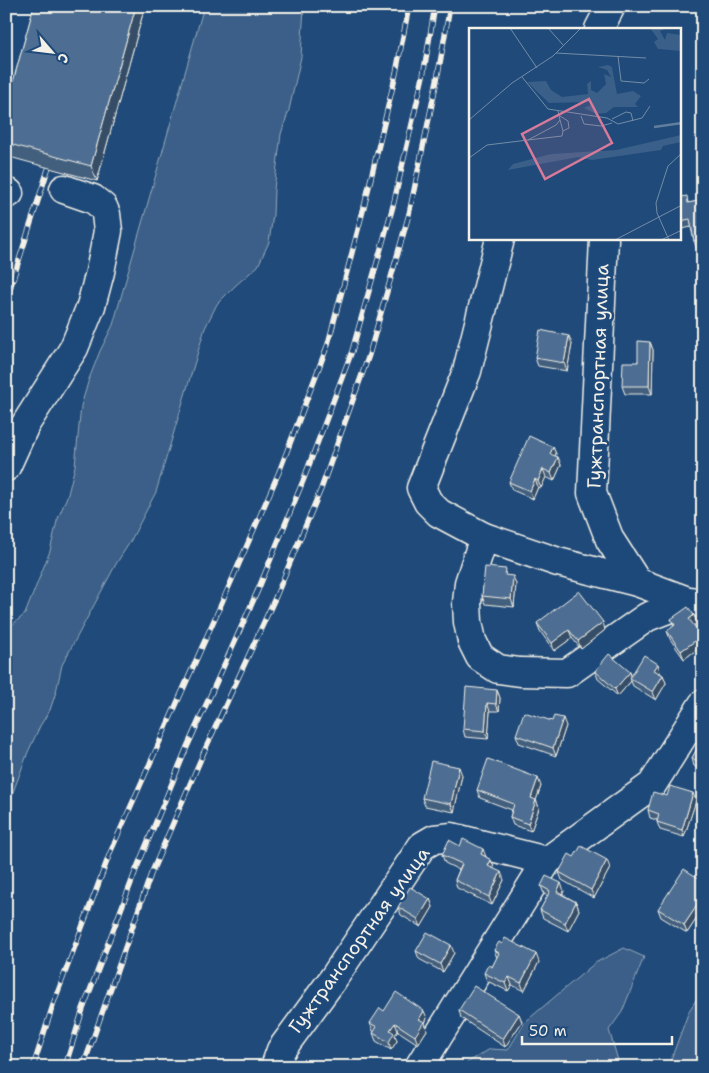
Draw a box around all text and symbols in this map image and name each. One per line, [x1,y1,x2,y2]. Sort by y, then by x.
north arrow [28,28,78,78]
inset map [469,28,682,240]
text: С [54,50,73,66]
street label: Гужтранспортная улица [582,263,614,489]
street label: Гужтранспортная улица [283,842,435,1038]
scale bar [522,1013,672,1045]
text: 50 m [529,1021,567,1041]

